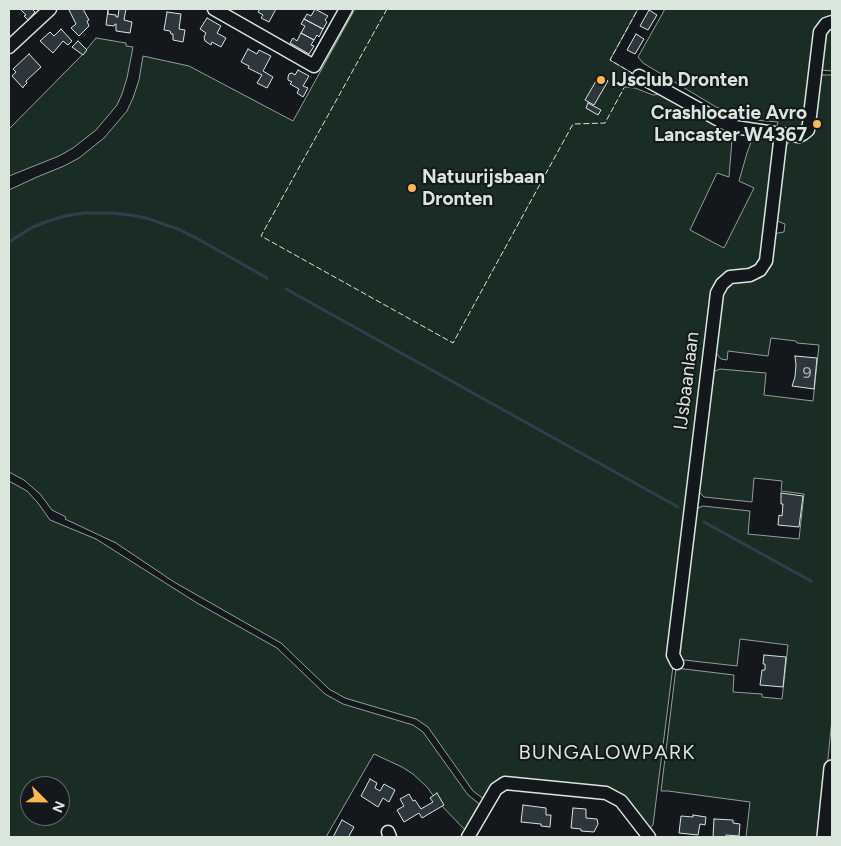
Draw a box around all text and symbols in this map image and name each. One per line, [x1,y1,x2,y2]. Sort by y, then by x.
place label: IJsclub Dronten [611,69,749,91]
marker: IJsclub Dronten [595,74,607,86]
place label: Crashlocatie Avro Lancaster W4367 [651,102,807,146]
marker: Crashlocatie Avro Lancaster W4367 [811,118,823,130]
place label: Natuurijsbaan Dronten [422,166,545,210]
marker: Natuurijsbaan Dronten [406,182,418,194]
street label: IJsbaanlaan [670,330,704,432]
house number: 9 [802,363,812,383]
district label: BUNGALOWPARK [517,741,697,765]
north arrow [20,776,70,826]
text: N [48,798,68,815]

